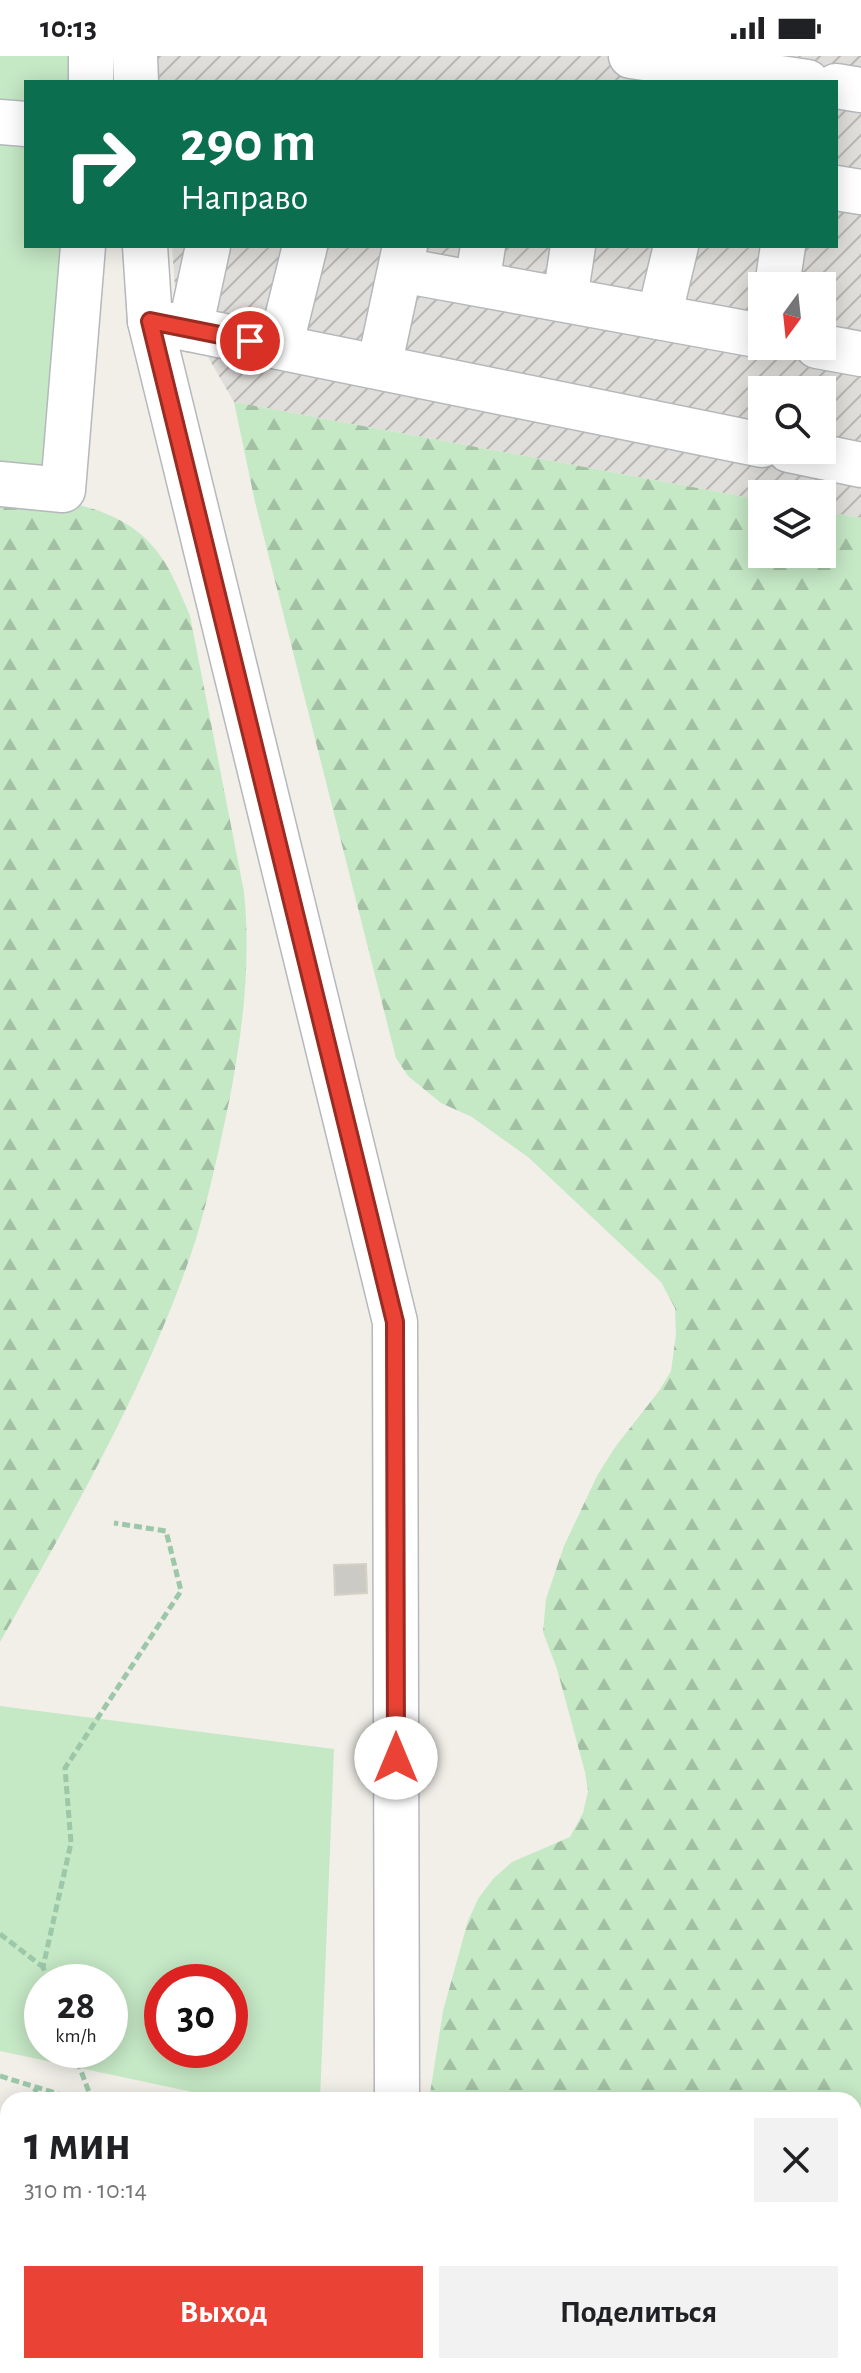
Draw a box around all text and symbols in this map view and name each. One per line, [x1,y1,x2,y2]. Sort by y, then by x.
text: 10:13 [40,13,97,43]
icon: right [48,112,152,216]
text: 290 m [180,115,316,171]
text: Направо [180,180,308,216]
north arrow [748,272,836,360]
map controls [748,272,836,568]
pin [216,307,284,375]
icon: arrive [228,319,272,363]
button: search [748,376,836,464]
button: layers [748,480,836,568]
position arrow [354,1716,438,1800]
speed limit sign: 30 [144,1964,248,2068]
text: 28 [57,1986,95,2026]
text: km/h [55,2026,97,2046]
button: close [754,2118,838,2202]
text: 1 мин [24,2121,131,2169]
text: 310 m · 10:14 [24,2177,147,2203]
button: Выход [24,2266,423,2358]
button: Поделиться [439,2266,838,2358]

